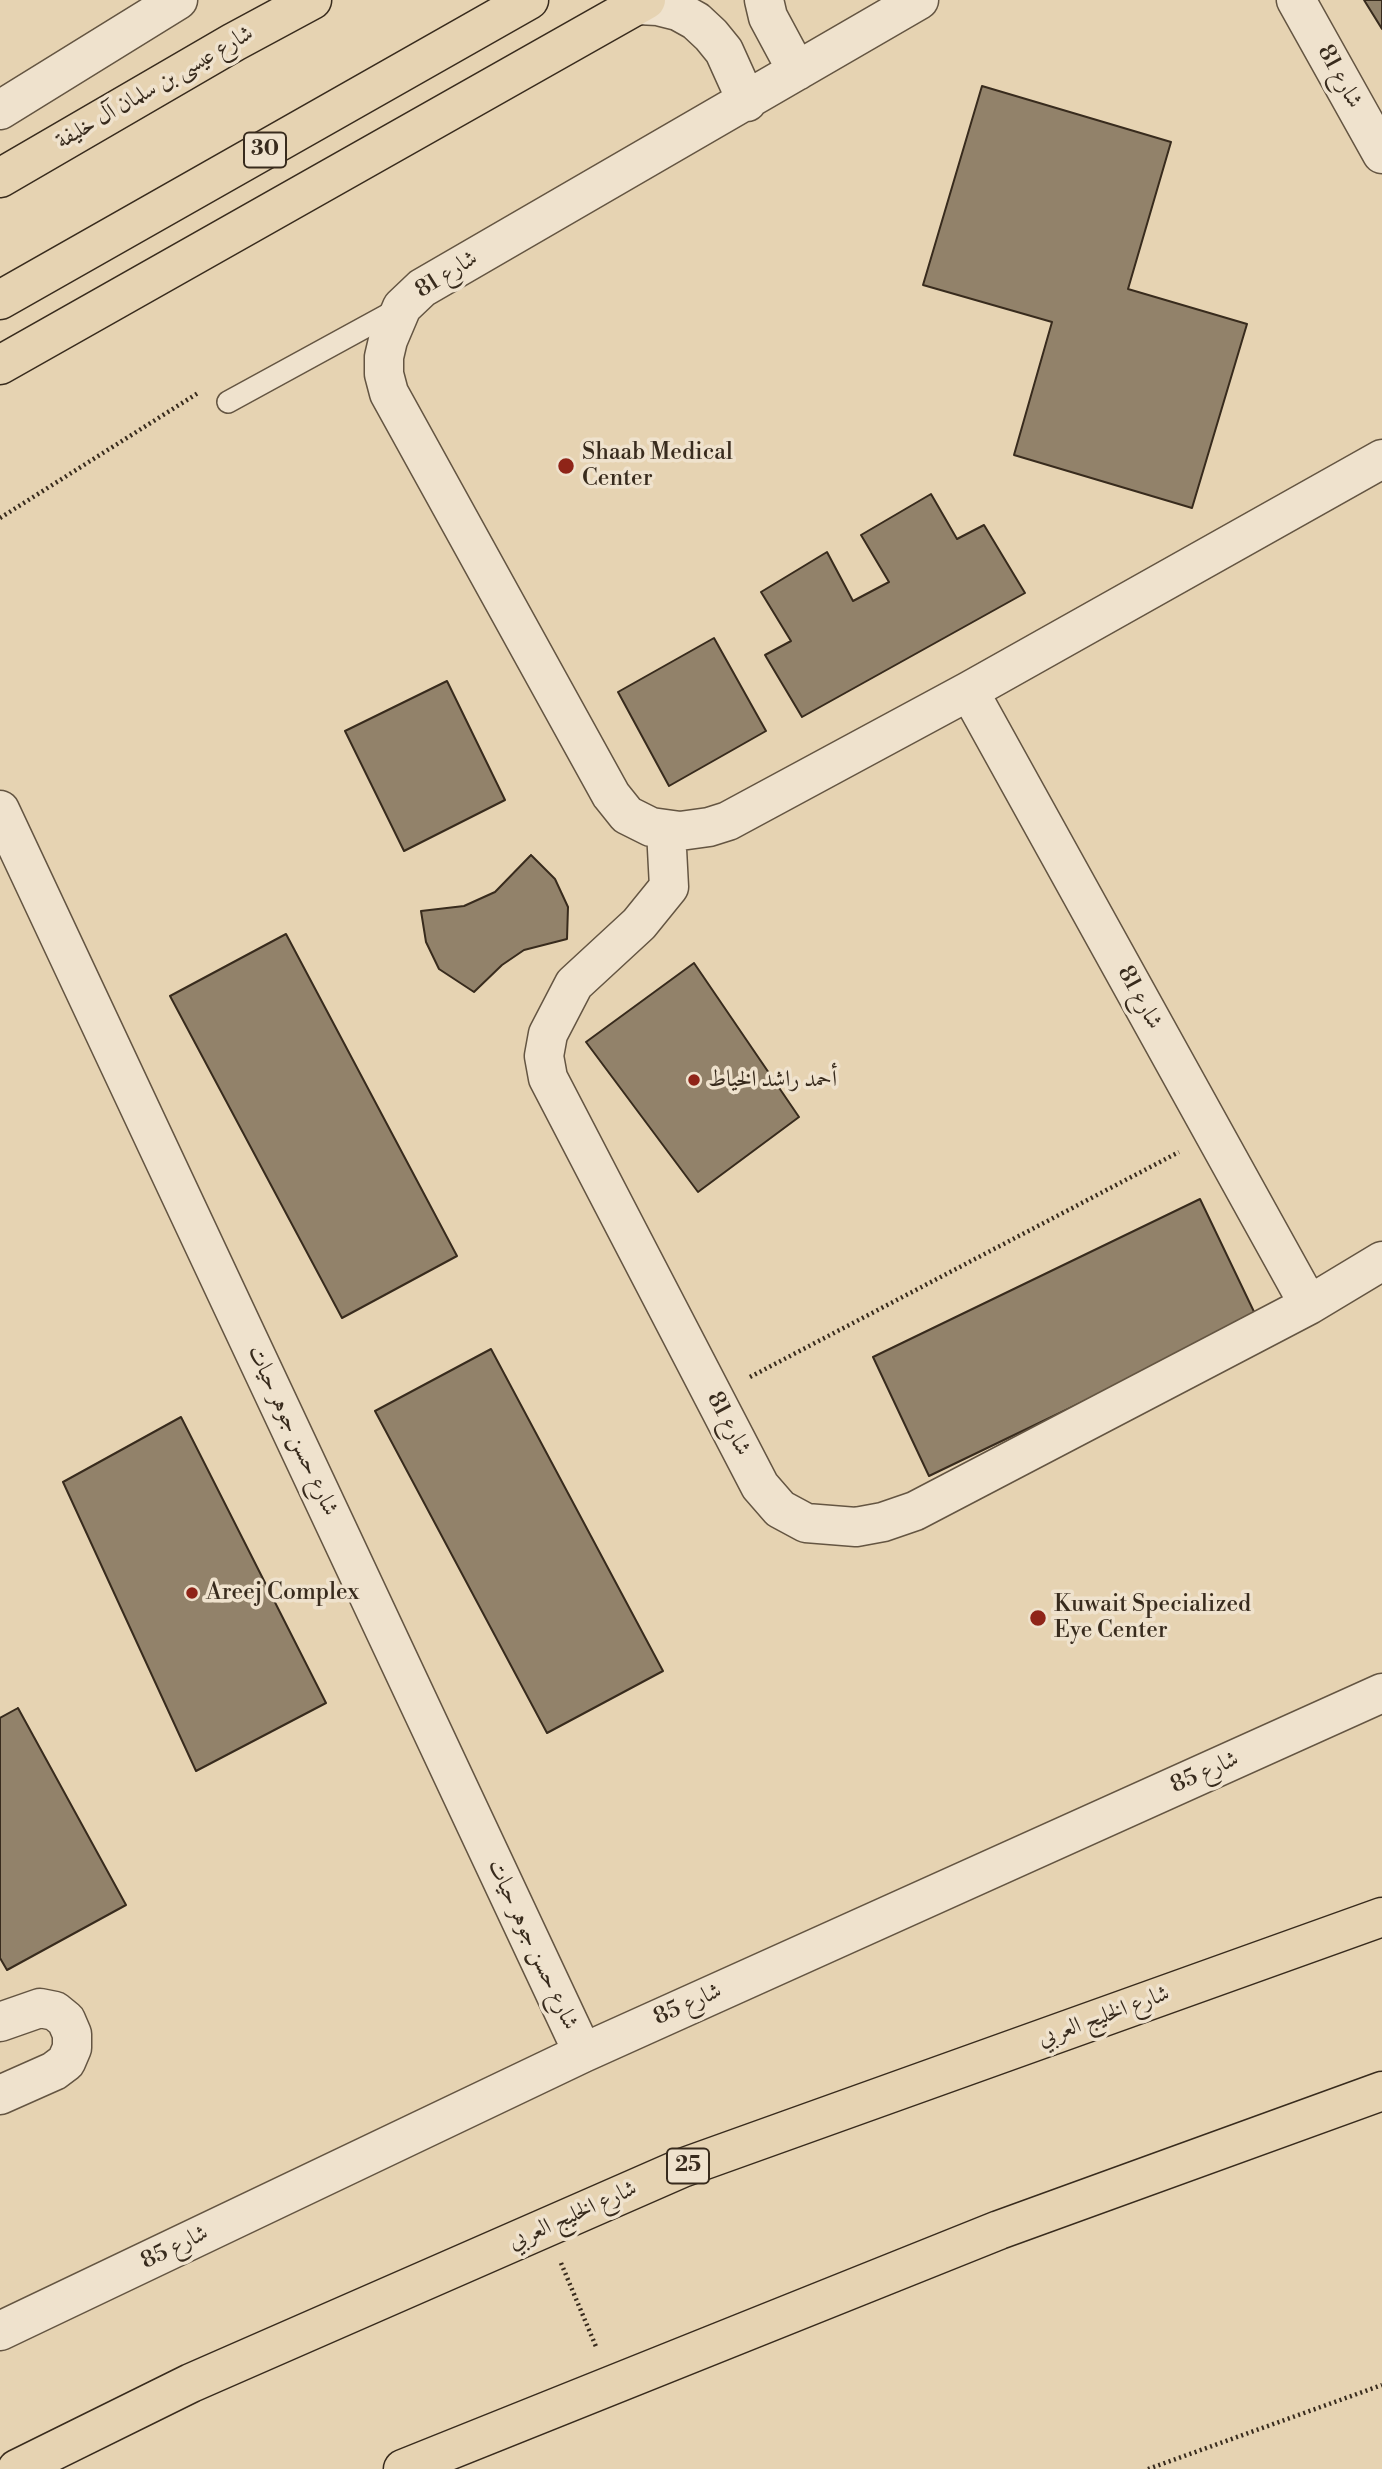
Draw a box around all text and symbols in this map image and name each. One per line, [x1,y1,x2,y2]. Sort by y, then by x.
street label: شارع عيسى بن سلمان آل خليفة [51,20,259,156]
street label: شارع 81 [1310,40,1368,114]
road number: 30 [244,132,286,168]
street label: شارع 81 [411,245,483,305]
place label: Shaab Medical Center [582,439,733,493]
marker: Shaab Medical Center [556,456,576,476]
street label: شارع 81 [1110,961,1168,1035]
place label: أحمد راشد الخياط [708,1066,837,1094]
marker: أحمد راشد الخياط [686,1072,702,1088]
street label: شارع حسن جوهر حيات [240,1341,344,1521]
street label: شارع 81 [700,1387,756,1461]
place label: Areej Complex [206,1579,359,1607]
marker: Areej Complex [184,1585,200,1601]
place label: Kuwait Specialized Eye Center [1054,1591,1251,1645]
marker: Kuwait Specialized Eye Center [1028,1608,1048,1628]
street label: شارع 85 [1167,1746,1243,1800]
street label: شارع حسن جوهر حيات [480,1855,584,2035]
street label: شارع 85 [650,1978,726,2032]
street label: شارع الخليج العربي [1035,1980,1173,2054]
road number: 25 [667,2148,709,2184]
street label: شارع الخليج العربي [504,2175,642,2257]
street label: شارع 85 [137,2220,213,2276]

